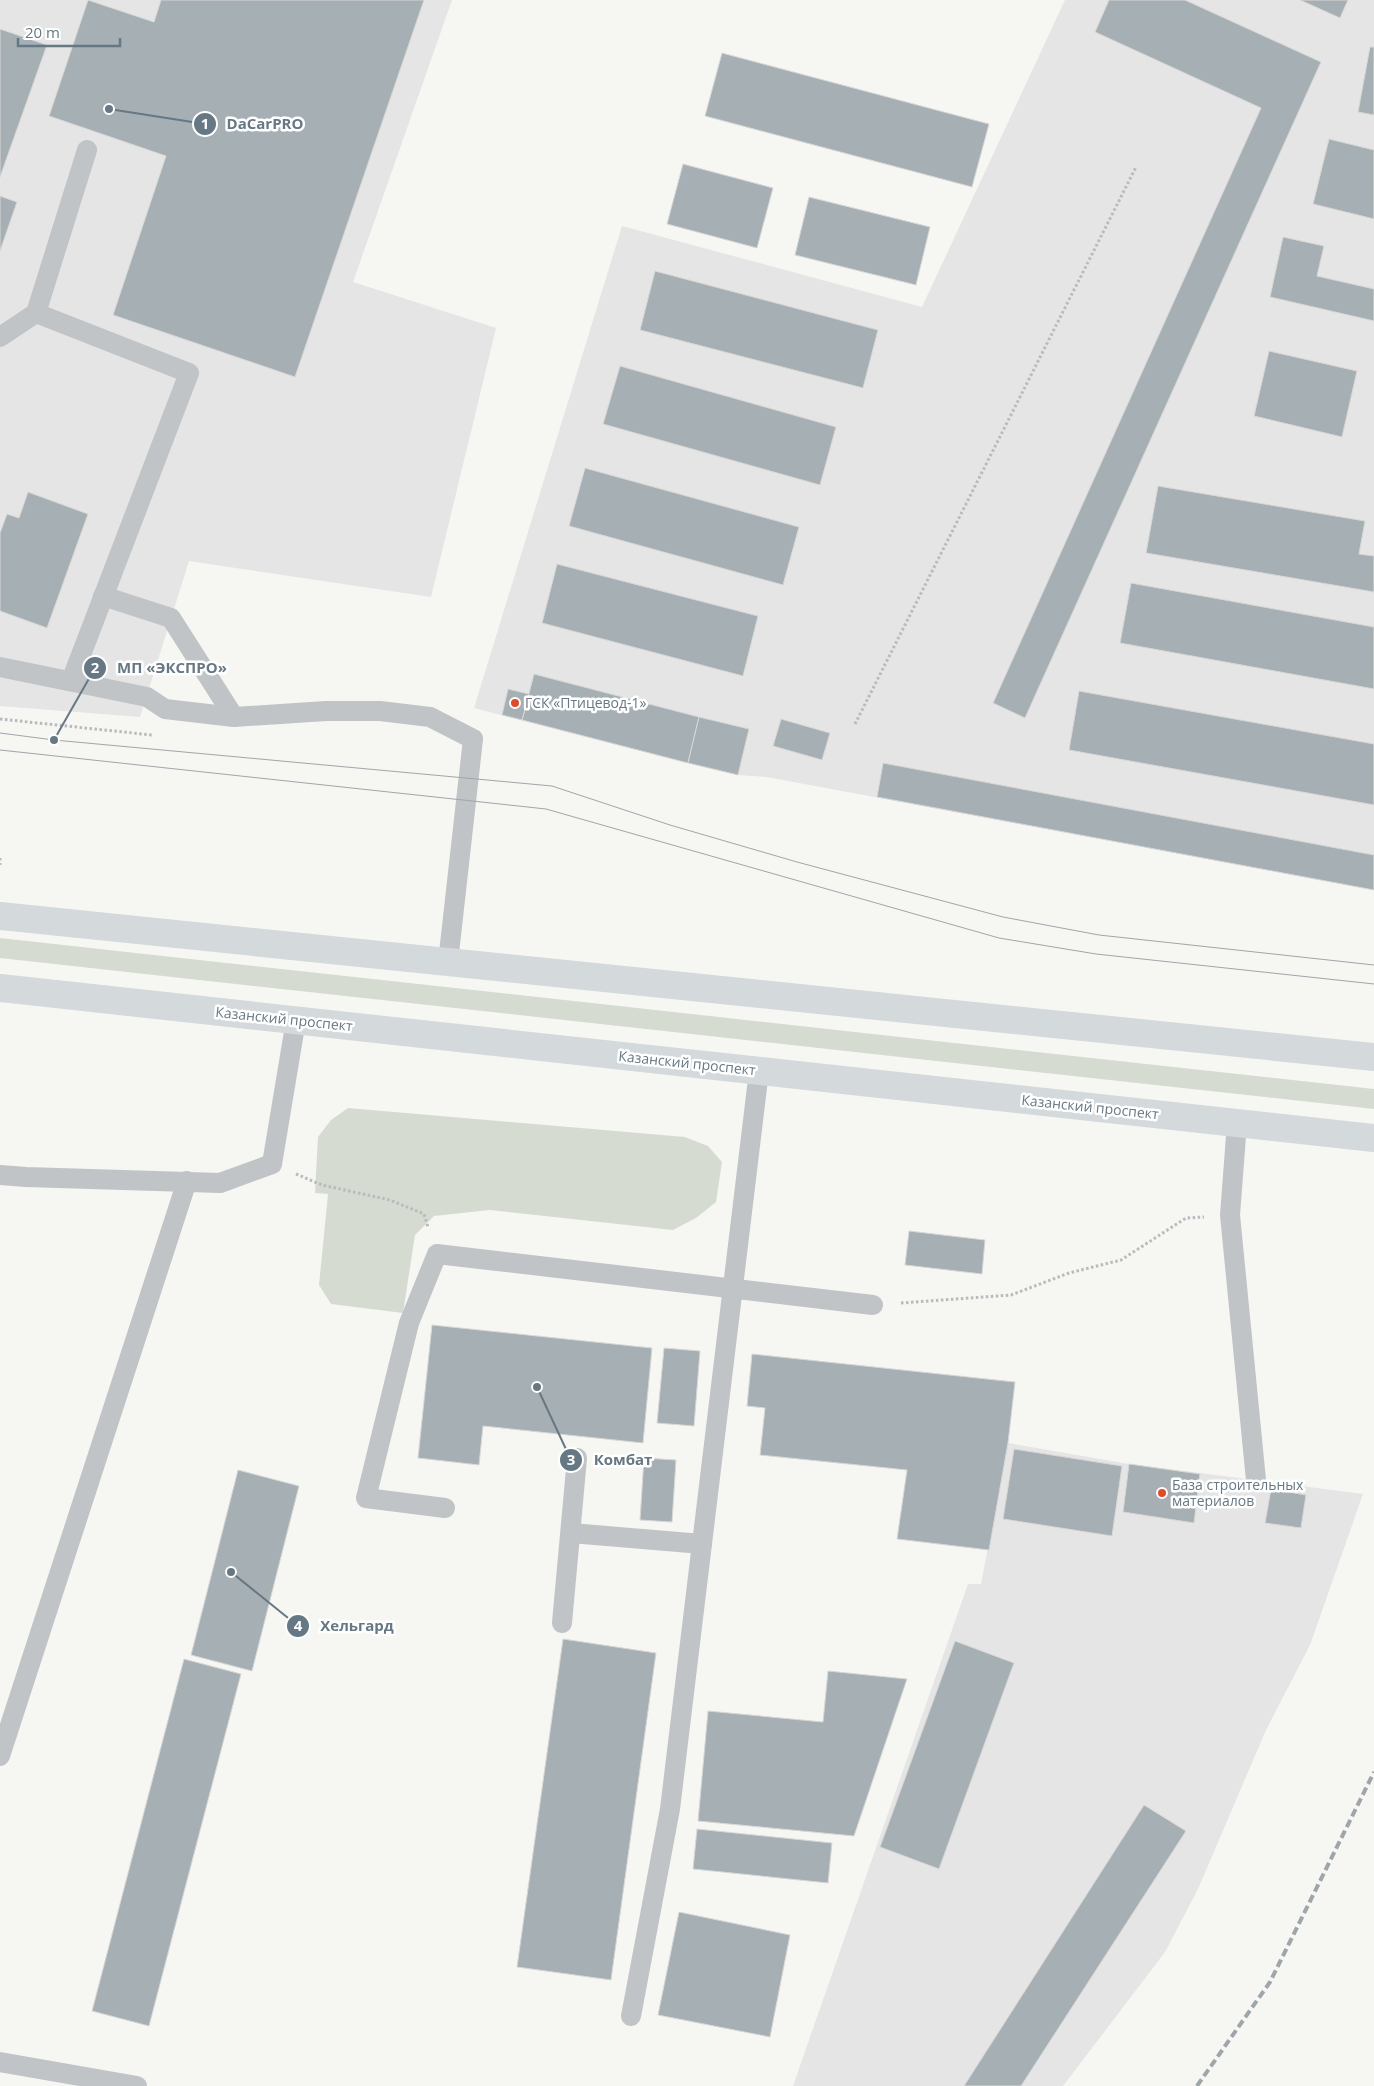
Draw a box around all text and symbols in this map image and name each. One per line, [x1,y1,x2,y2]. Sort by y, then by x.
scale bar [18,15,120,47]
text: 20 m [25,22,60,42]
callout: DaCarPRO [192,109,314,139]
text: 1 [201,113,209,133]
text: DaCarPRO [227,113,303,133]
callout: МП «ЭКСПРО» [82,653,237,683]
text: 2 [91,657,100,677]
text: МП «ЭКСПРО» [117,657,227,677]
place label: ГСК «Птицевод-1» [525,693,647,712]
marker: ГСК «Птицевод-1» [509,697,521,709]
street label: Казанский проспект [215,1002,354,1035]
street label: Казанский проспект [618,1046,757,1079]
street label: Казанский проспект [1021,1090,1160,1123]
callout: Комбат [559,1445,662,1475]
text: 3 [567,1449,575,1469]
text: Комбат [594,1449,652,1469]
place label: База строительных материалов [1172,1475,1304,1510]
marker: База строительных материалов [1156,1487,1168,1499]
callout: Хельгард [285,1611,404,1641]
text: 4 [294,1615,303,1635]
text: Хельгард [320,1615,394,1635]

